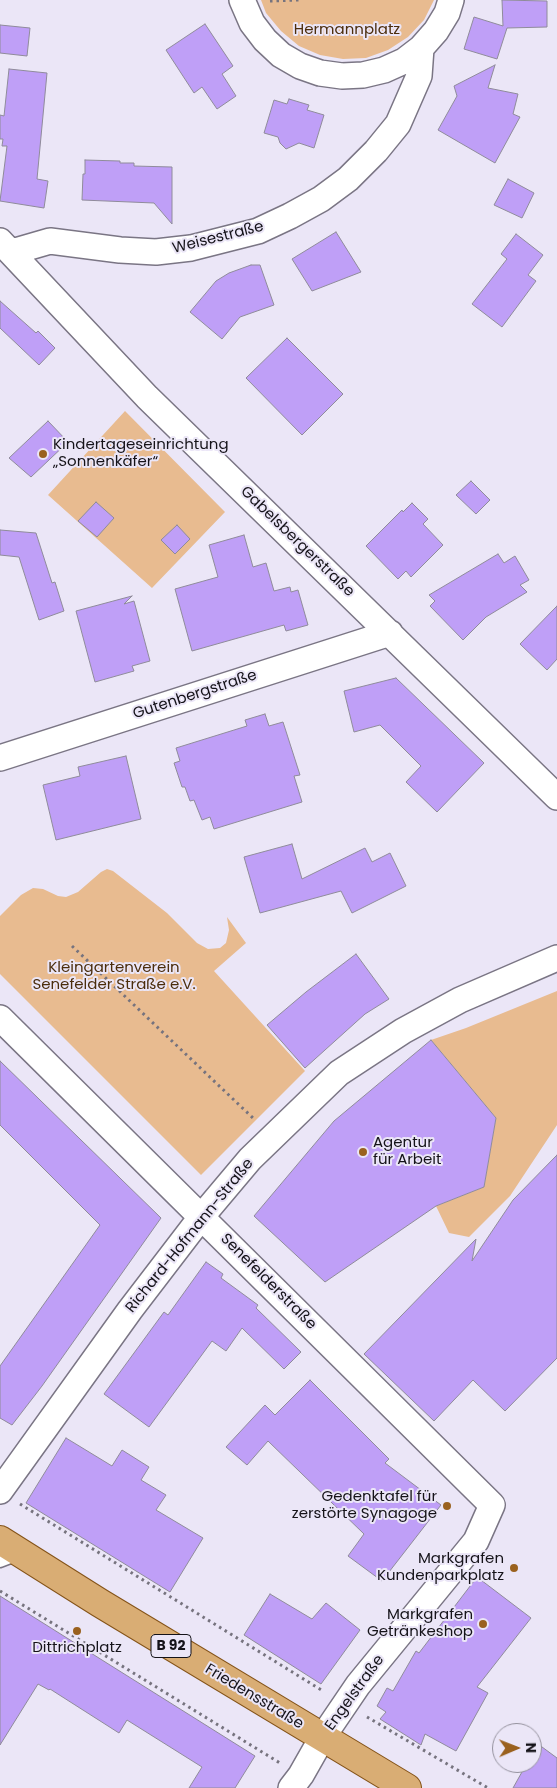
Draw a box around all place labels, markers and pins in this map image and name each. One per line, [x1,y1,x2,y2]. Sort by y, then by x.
place label: Kindertageseinrichtung „Sonnenkäfer“ [53,436,229,471]
marker: Kindertageseinrichtung „Sonnenkäfer“ [37,448,49,460]
place label: Agentur für Arbeit [373,1134,441,1169]
marker: Agentur für Arbeit [357,1146,369,1158]
place label: Gedenktafel für zerstörte Synagoge [292,1488,437,1523]
marker: Gedenktafel für zerstörte Synagoge [441,1500,453,1512]
place label: Markgrafen Kundenparkplatz [377,1550,504,1585]
marker: Markgrafen Kundenparkplatz [508,1562,520,1574]
place label: Markgrafen Getränkeshop [367,1606,473,1641]
marker: Markgrafen Getränkeshop [477,1618,489,1630]
marker: Dittrichplatz [71,1625,83,1637]
place label: Dittrichplatz [32,1639,122,1657]

